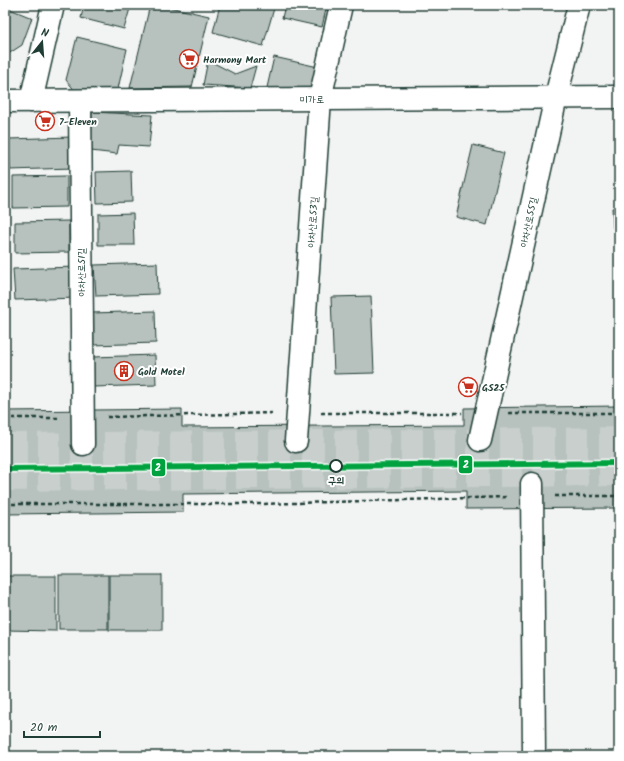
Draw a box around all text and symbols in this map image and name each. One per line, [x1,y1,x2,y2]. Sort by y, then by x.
north arrow [22,22,62,62]
text: N [39,24,51,43]
supermarket icon: Harmony Mart [178,48,200,70]
place label: Harmony Mart [203,52,267,68]
street label: 미가로 [300,92,324,108]
supermarket icon: 7-Eleven [34,110,56,132]
place label: 7-Eleven [59,114,97,130]
street label: 아차산로53길 [303,196,323,248]
street label: 아차산로55길 [516,196,542,249]
street label: 아차산로51길 [74,248,90,296]
building icon: Gold Motel [113,360,135,382]
place label: Gold Motel [138,364,185,380]
supermarket icon: GS25 [457,376,479,398]
place label: GS25 [482,380,505,396]
line badge: 2 [458,455,473,474]
text: 2 [463,456,469,474]
line badge: 2 [151,458,166,477]
text: 2 [155,459,161,477]
marker: 구의 [329,459,343,473]
place label: 구의 [328,473,344,489]
scale bar [24,713,100,739]
text: 20 m [30,718,58,737]

